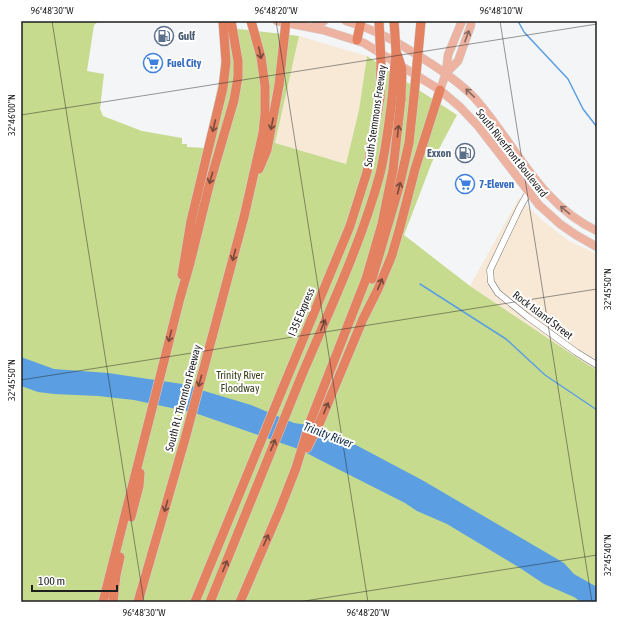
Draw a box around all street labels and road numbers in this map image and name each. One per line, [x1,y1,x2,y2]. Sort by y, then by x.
street label: South Stemmons Freeway [362,64,388,168]
street label: South Riverfront Boulevard [474,107,550,199]
street label: I 35E Express [285,286,317,338]
street label: Rock Island Street [511,289,575,341]
street label: South R L Thornton Freeway [163,343,203,453]

